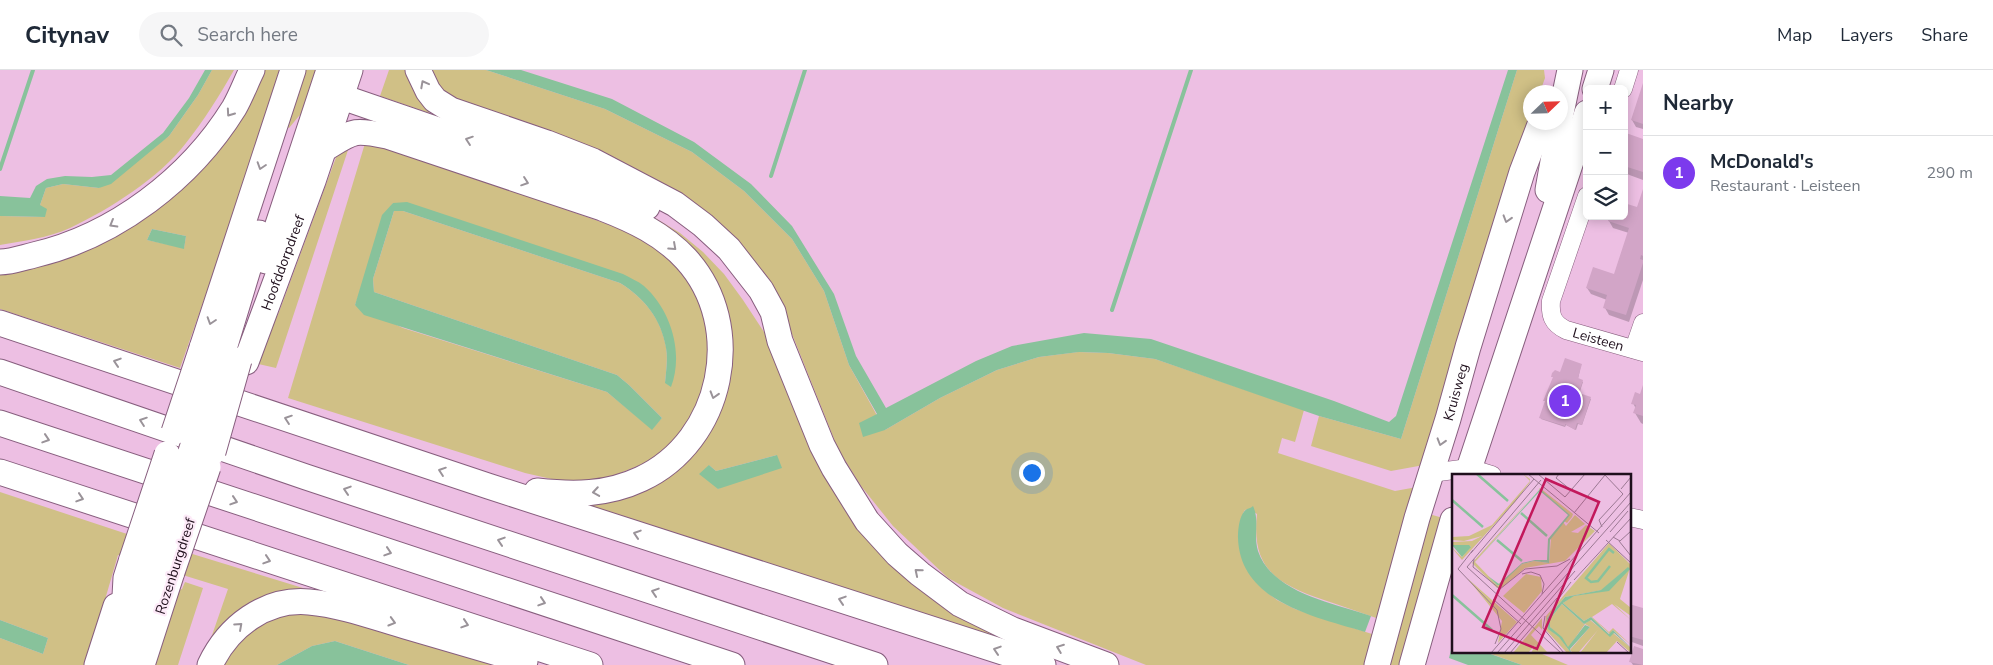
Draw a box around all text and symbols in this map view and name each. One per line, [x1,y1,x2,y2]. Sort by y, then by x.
search box [139,12,489,57]
text: Citynav [25,19,109,51]
icon: search [157,21,185,49]
text: Search here [197,22,298,48]
text: Map [1777,23,1812,47]
text: Layers [1840,23,1893,47]
text: Share [1921,23,1968,47]
one-way arrow [420,81,430,90]
north arrow [1523,85,1568,130]
map controls [1583,85,1628,220]
button: + [1583,85,1628,130]
text: Nearby [1663,89,1733,117]
one-way arrow [227,108,236,117]
button: − [1583,130,1628,175]
one-way arrow [465,136,474,146]
text: McDonald's [1710,149,1814,175]
one-way arrow [257,161,267,170]
text: 1 [1674,162,1684,184]
text: 290 m [1926,162,1973,184]
button: layers [1583,175,1628,220]
text: Restaurant · Leisteen [1710,175,1860,197]
one-way arrow [520,177,529,187]
street label: Hoofddorpdreef [257,212,310,313]
one-way arrow [1503,214,1513,223]
one-way arrow [109,217,118,227]
one-way arrow [667,241,676,250]
one-way arrow [206,316,216,324]
street label: Leisteen [1570,323,1626,356]
one-way arrow [113,358,122,368]
street label: Kruisweg [1439,361,1473,423]
pin: 1 [1549,382,1581,420]
one-way arrow [709,390,719,398]
one-way arrow [284,415,292,425]
one-way arrow [140,416,148,426]
one-way arrow [42,433,50,443]
one-way arrow [1437,437,1447,446]
your location [1019,460,1045,486]
one-way arrow [438,467,446,477]
inset map [1452,474,1630,652]
one-way arrow [343,486,351,496]
one-way arrow [591,487,600,497]
one-way arrow [75,492,83,502]
one-way arrow [229,495,238,505]
street label: Rozenburgdreef [151,515,200,617]
one-way arrow [634,530,642,540]
one-way arrow [497,537,506,547]
one-way arrow [383,546,392,556]
one-way arrow [262,554,271,564]
one-way arrow [914,569,923,578]
one-way arrow [652,588,660,598]
one-way arrow [838,596,847,606]
one-way arrow [538,597,546,607]
one-way arrow [388,617,396,627]
one-way arrow [460,618,468,628]
one-way arrow [233,623,242,632]
one-way arrow [1057,644,1065,654]
one-way arrow [993,646,1001,656]

